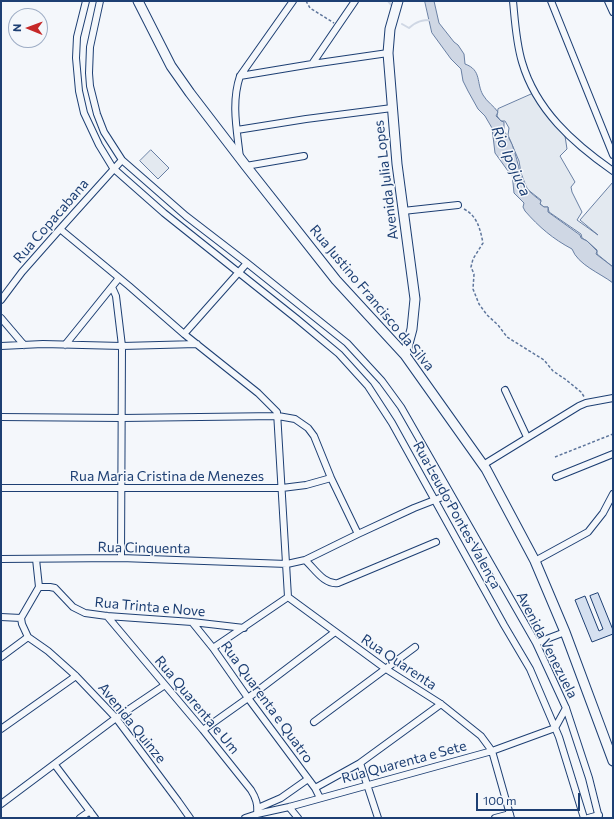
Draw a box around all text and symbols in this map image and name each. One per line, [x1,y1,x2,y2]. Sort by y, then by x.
north arrow [8,8,48,48]
text: N [10,24,23,32]
street label: Avenida Julia Lopes [370,119,402,241]
water label: Rio Ipojuca [487,123,535,199]
street label: Rua Copacabana [10,176,92,266]
street label: Rua Justino Francisco da Silva [306,222,438,374]
street label: Rua Leudo Pontes Valença [409,438,505,592]
street label: Rua Maria Cristina de Menezes [70,468,264,484]
street label: Rua Cinquenta [97,539,191,557]
street label: Avenida Venezuela [513,589,581,701]
street label: Rua Trinta e Nove [94,594,206,620]
street label: Rua Quarenta [358,631,440,693]
street label: Rua Quarenta e Quatro [217,638,317,766]
street label: Rua Quarenta e Um [151,653,243,757]
street label: Avenida Quinze [95,679,169,767]
street label: Rua Quarenta e Sete [340,737,468,787]
scale bar [478,785,582,811]
text: 100 m [483,793,517,807]

